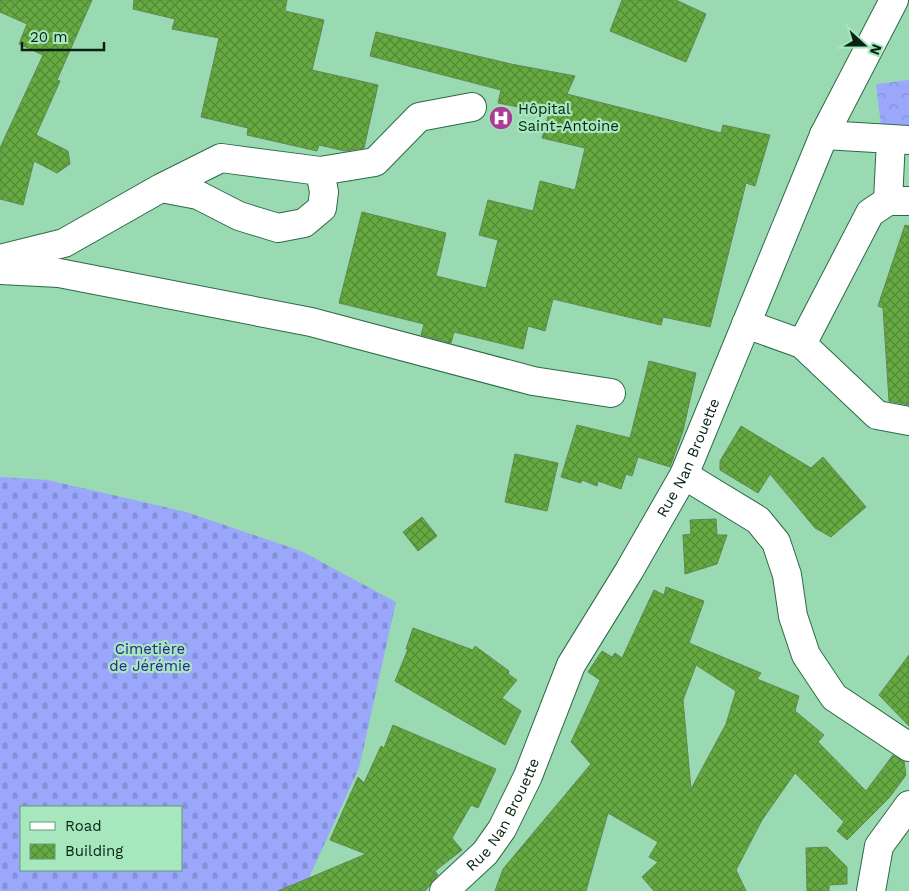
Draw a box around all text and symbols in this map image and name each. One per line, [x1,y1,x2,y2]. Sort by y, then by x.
scale bar [22,20,105,52]
north arrow [839,20,889,70]
text: 20 m [30,28,68,46]
text: N [867,42,885,57]
place label: Hôpital Saint-Antoine [518,100,619,135]
hospital icon: Hôpital Saint-Antoine [488,105,514,131]
street label: Rue Nan Brouette [653,396,724,520]
park label: Cimetière de Jérémie [109,640,191,675]
street label: Rue Nan Brouette [462,756,543,875]
legend [20,806,182,871]
text: Road [65,817,102,835]
text: Building [65,842,123,860]

